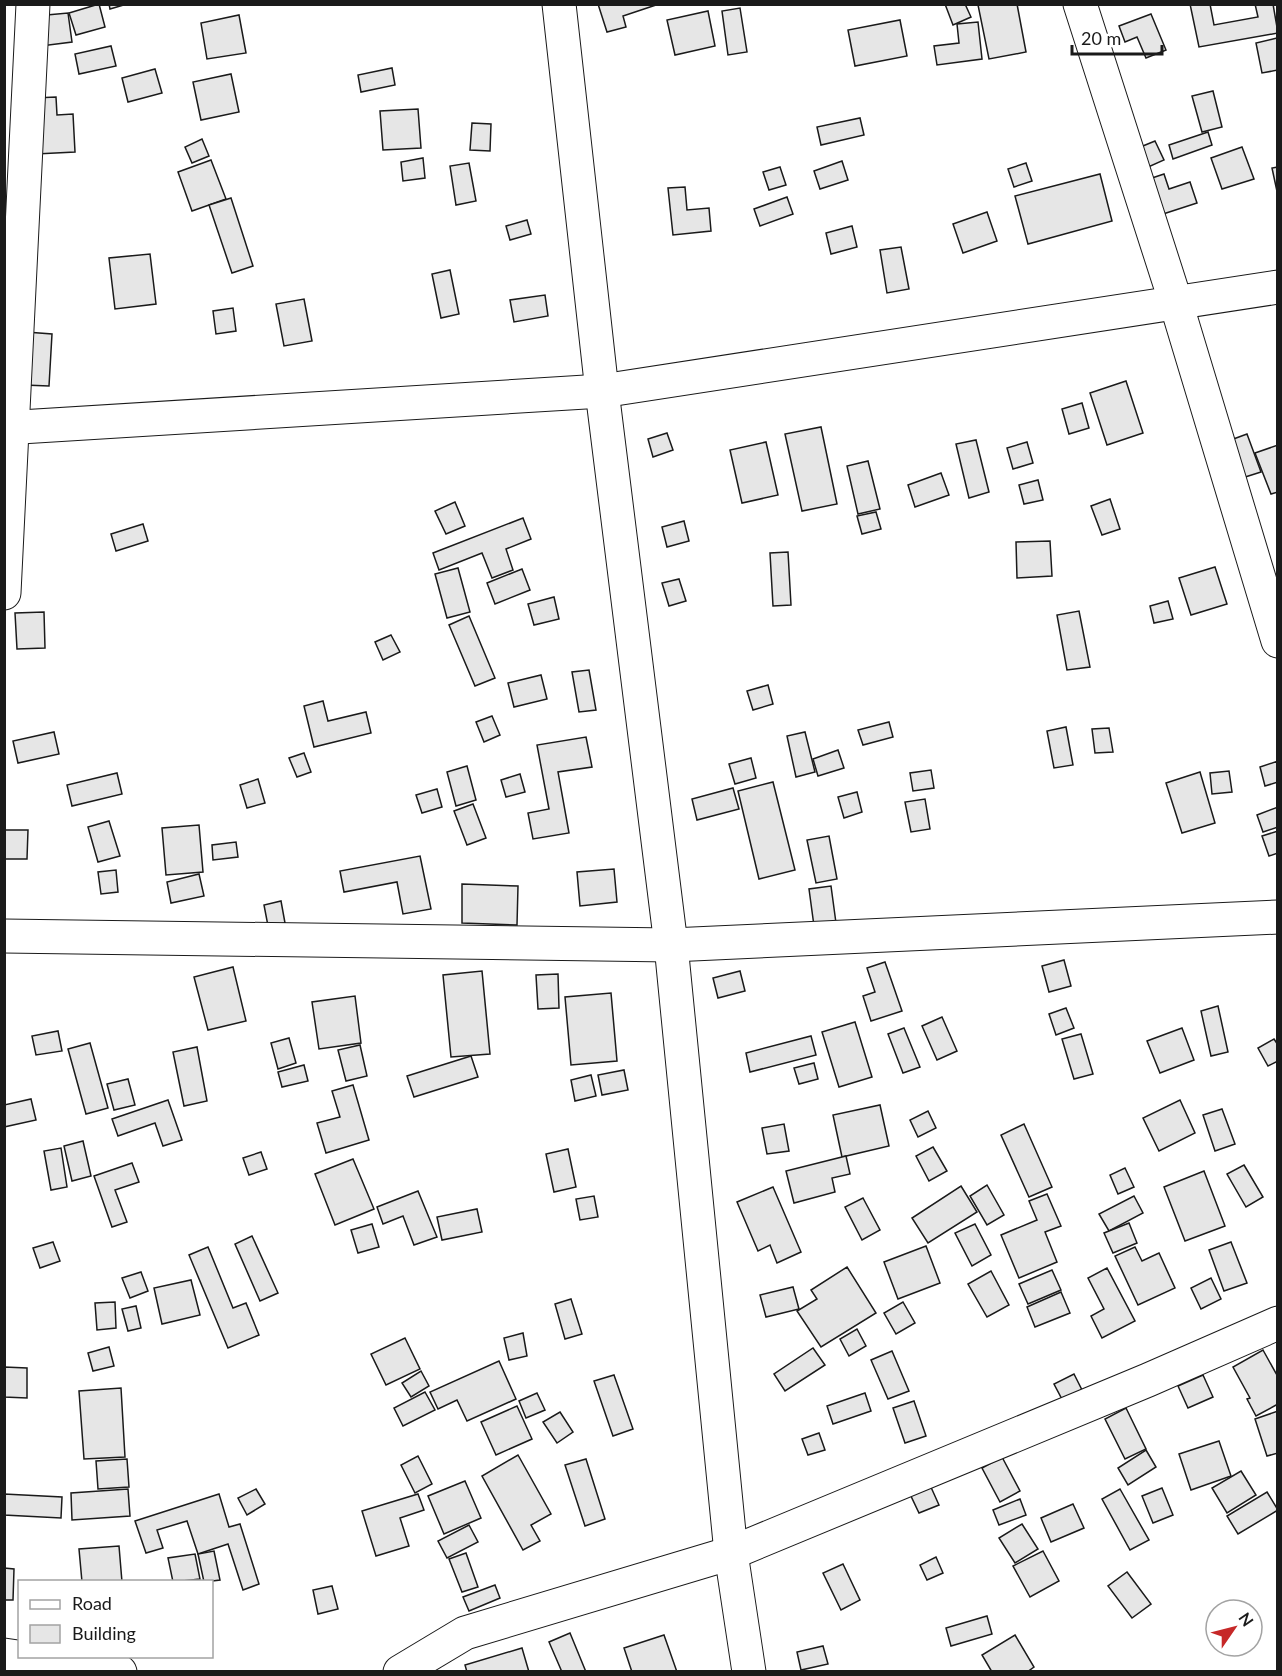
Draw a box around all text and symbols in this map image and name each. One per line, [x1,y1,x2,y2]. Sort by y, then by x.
scale bar [1072,18,1162,56]
text: 20 m [1081,27,1121,49]
legend [18,1580,213,1658]
text: Road [72,1592,112,1614]
north arrow [1204,1598,1264,1658]
text: N [1235,1609,1258,1630]
text: Building [72,1622,136,1644]

